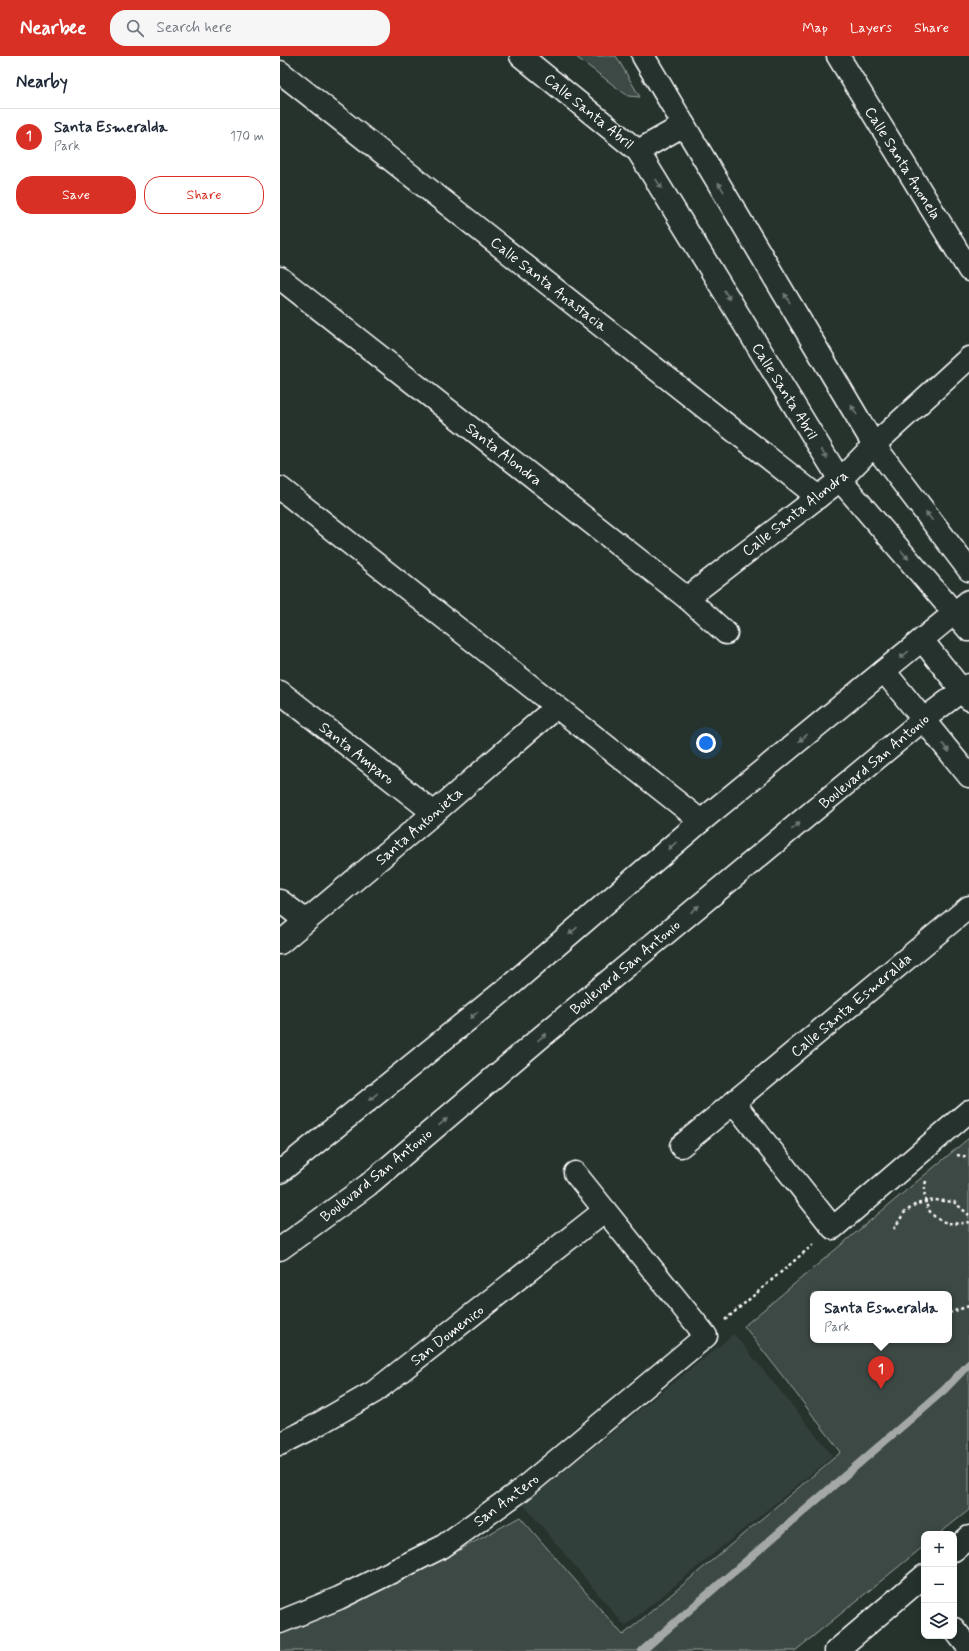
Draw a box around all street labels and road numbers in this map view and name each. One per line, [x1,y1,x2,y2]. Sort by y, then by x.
street label: Calle Santa Abril [539,69,637,154]
street label: Calle Santa Anonela [859,103,945,224]
street label: Calle Santa Anastacia [486,233,612,337]
street label: Calle Santa Abril [747,340,822,443]
street label: Santa Alondra [461,419,546,491]
street label: Calle Santa Alondra [738,466,853,562]
street label: Boulevard San Antonio [815,710,934,814]
street label: Santa Amparo [315,718,398,790]
street label: Santa Antonieta [372,783,468,870]
street label: Boulevard San Antonio [566,916,685,1020]
street label: Calle Santa Esmeralda [787,949,916,1062]
street label: Boulevard San Antonio [316,1124,437,1227]
street label: San Domenico [407,1301,489,1371]
street label: San Antero [470,1470,543,1532]

